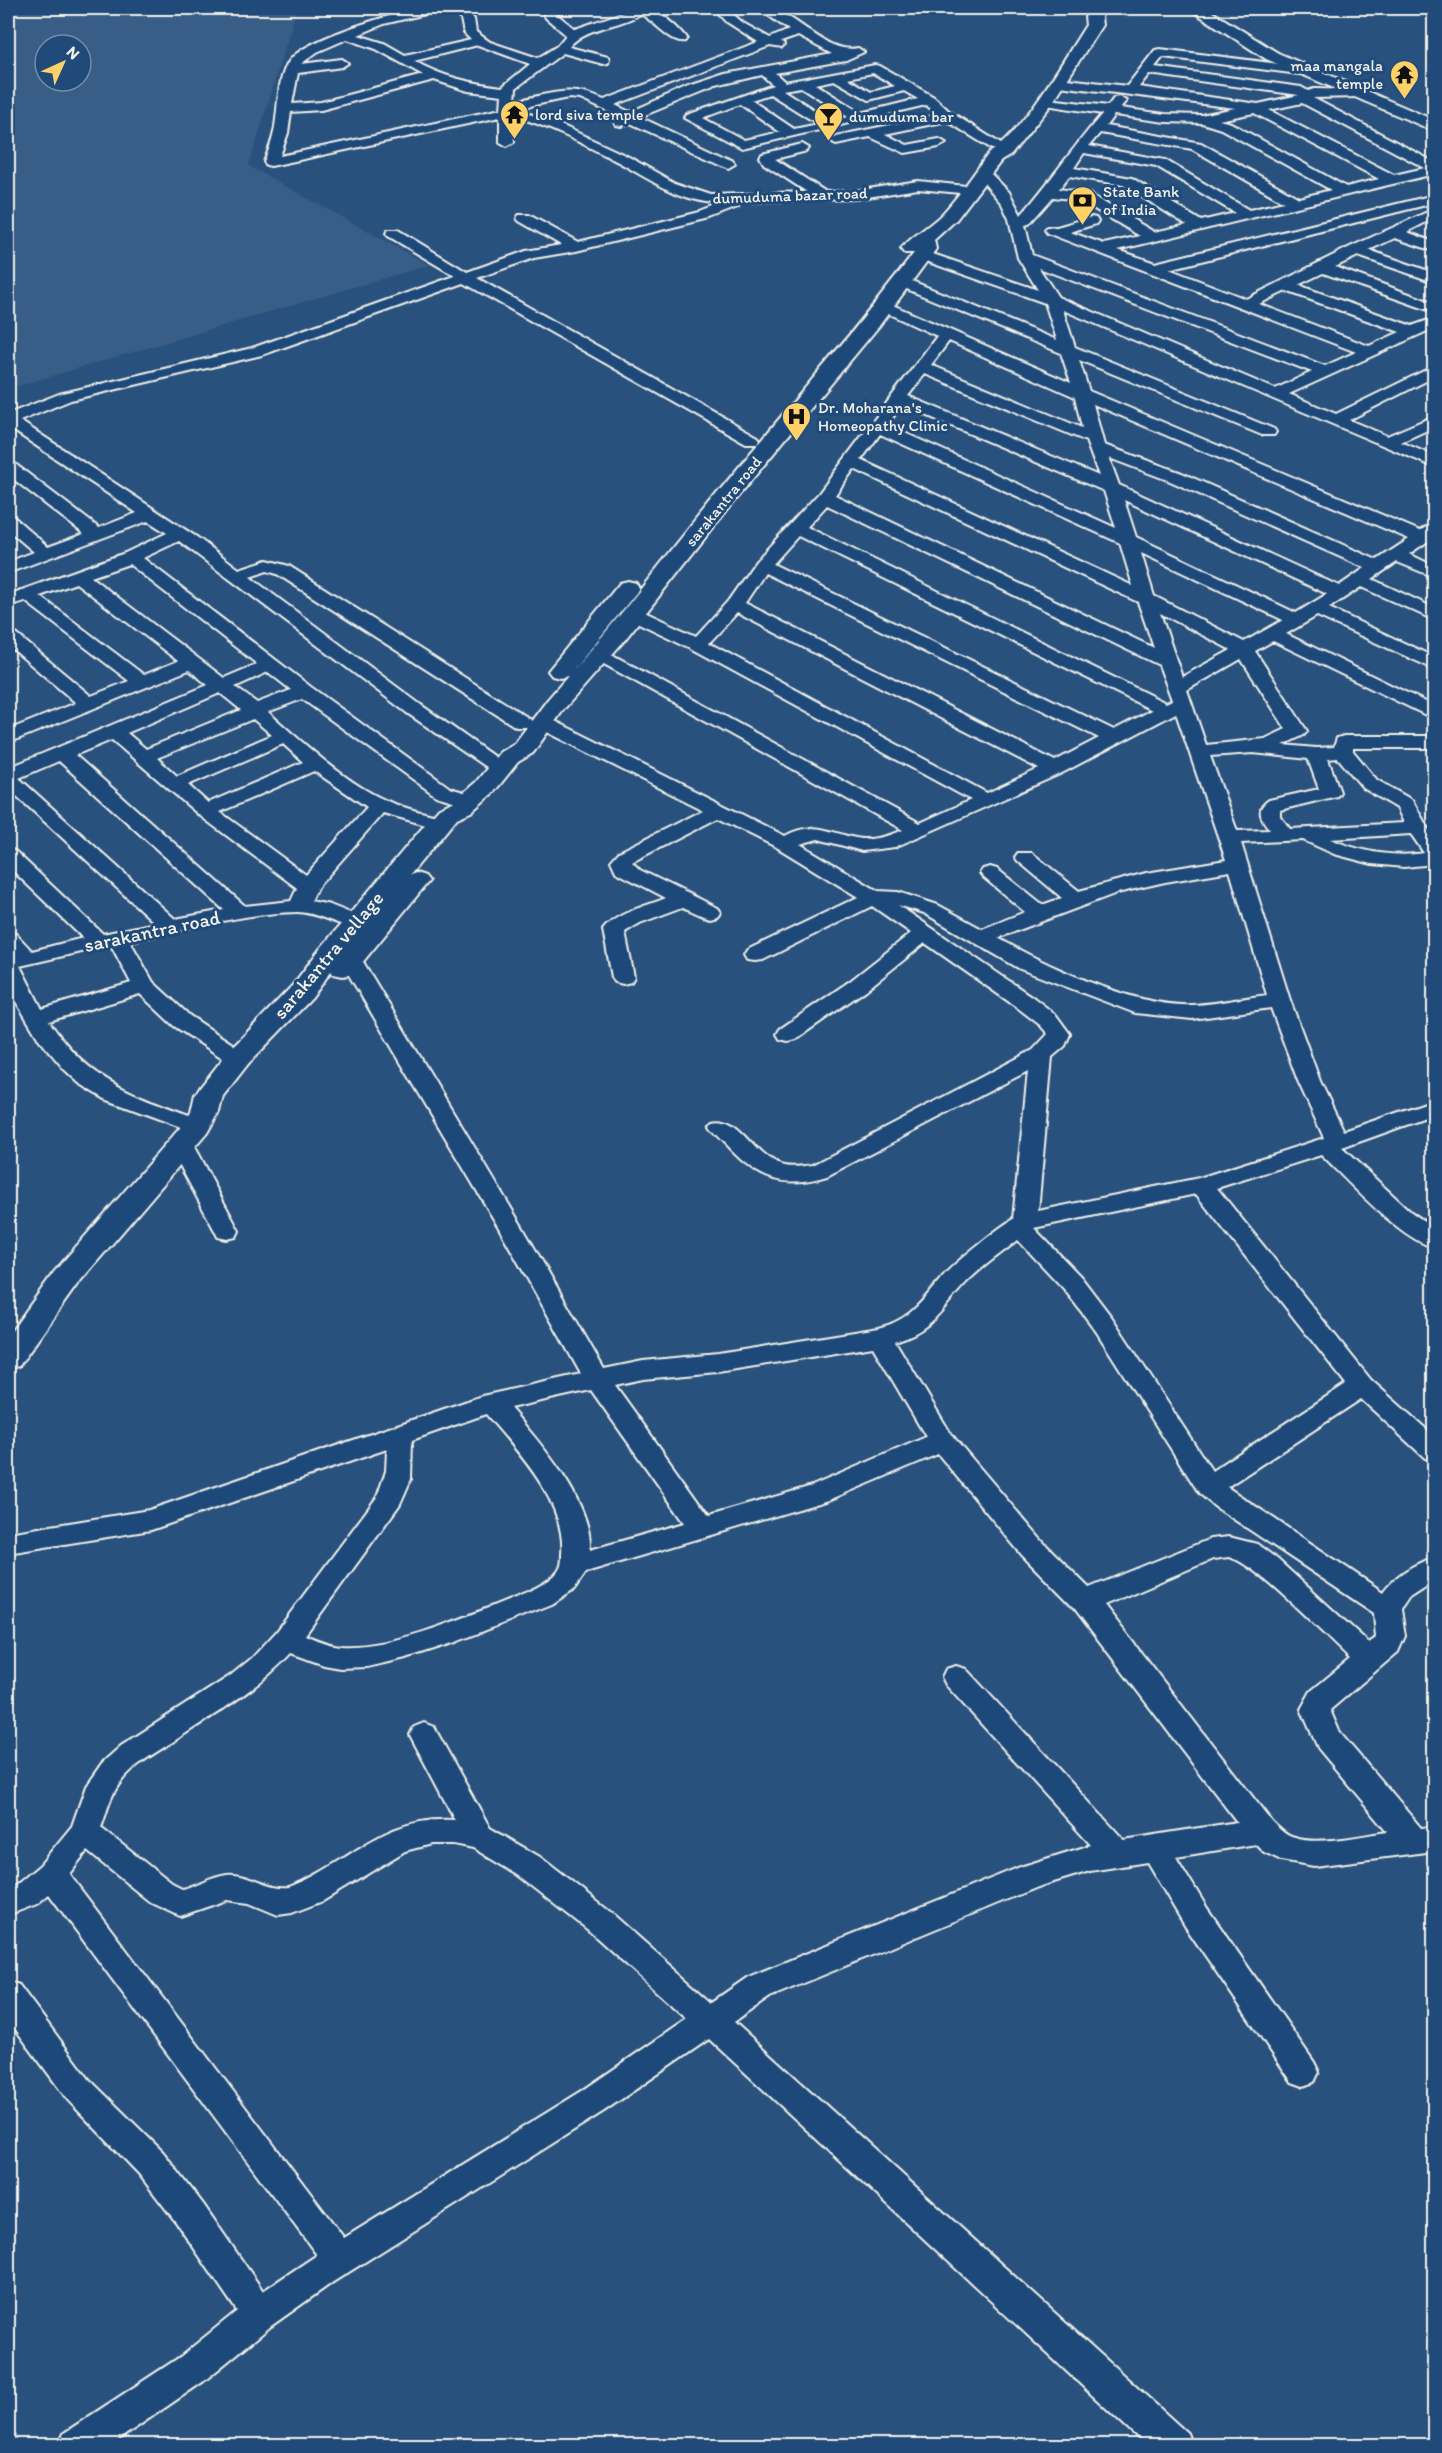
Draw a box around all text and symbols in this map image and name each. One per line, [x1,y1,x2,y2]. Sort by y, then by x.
north arrow [33,33,93,93]
text: N [63,42,84,63]
place label: maa mangala temple [1291,56,1383,93]
temple icon: maa mangala temple [1388,58,1420,100]
temple icon: lord siva temple [498,98,530,140]
bar icon: dumuduma bar [812,100,844,142]
place label: lord siva temple [535,105,644,124]
place label: dumuduma bar [849,107,954,126]
place label: State Bank of India [1103,182,1180,219]
street label: dumuduma bazar road [712,183,868,208]
bank icon: State Bank of India [1066,184,1098,226]
place label: Dr. Moharana's Homeopathy Clinic [818,398,948,435]
hospital icon: Dr. Moharana's Homeopathy Clinic [781,400,813,442]
street label: sarakantra road [681,452,766,550]
street label: sarakantra vellage [268,886,388,1024]
street label: sarakantra road [82,905,222,957]

